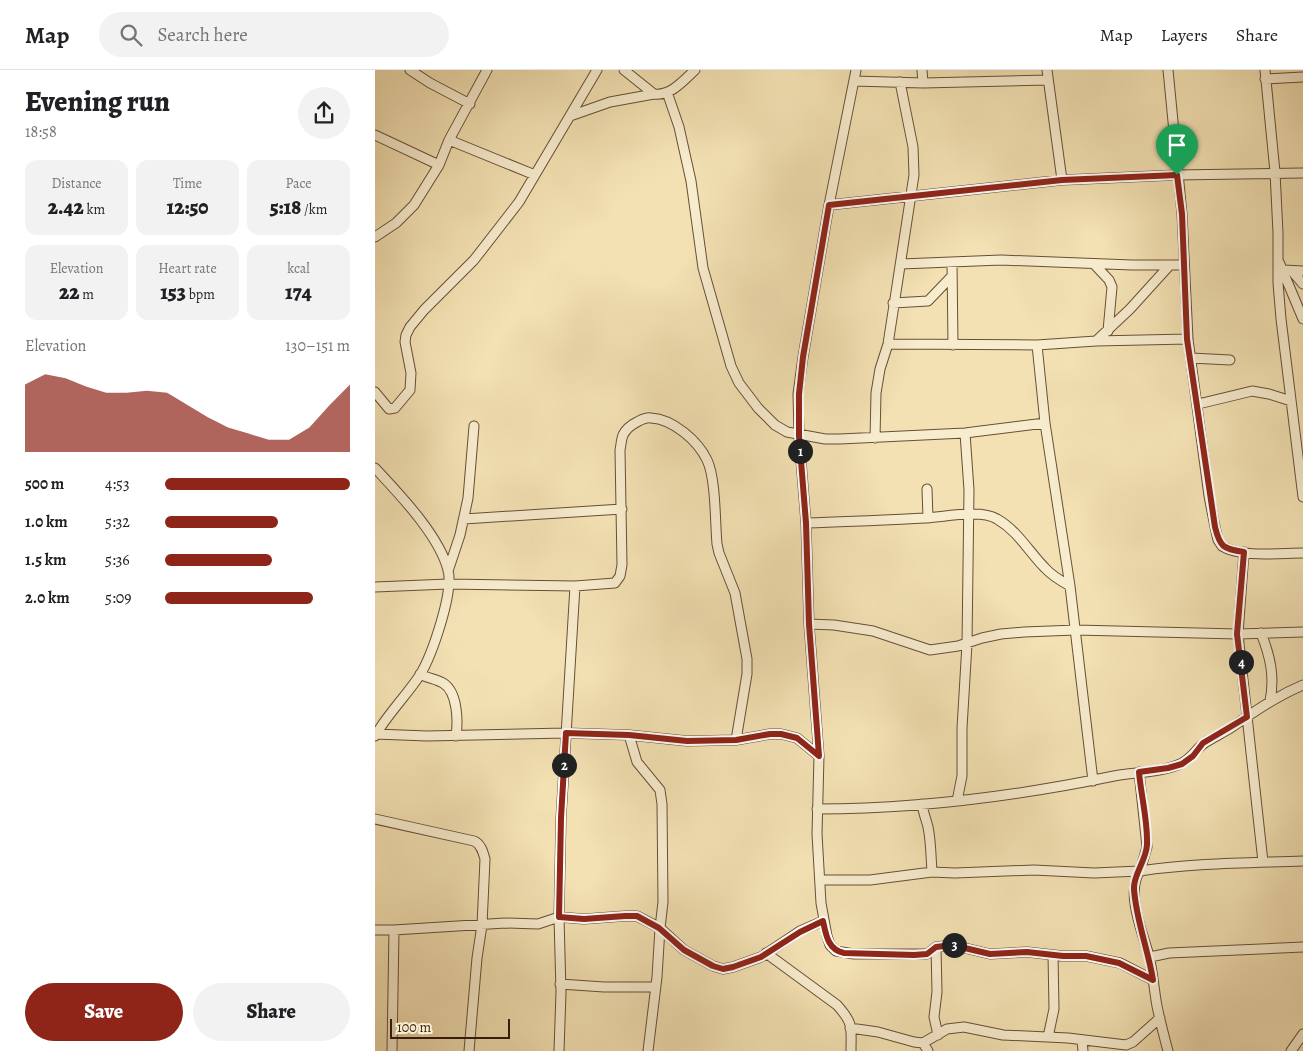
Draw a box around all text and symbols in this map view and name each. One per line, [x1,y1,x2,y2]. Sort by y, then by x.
search box [99,12,449,57]
text: Map [25,19,69,51]
icon: search [117,21,145,49]
text: Search here [157,22,248,48]
text: Map [1100,23,1133,47]
text: Layers [1161,23,1208,47]
text: Share [1236,23,1278,47]
text: Evening run [25,83,170,121]
button: share [298,87,350,139]
text: 18:58 [25,121,57,143]
pin [1156,124,1198,175]
icon: arrive [1163,131,1191,159]
text: Distance [51,174,102,193]
text: Time [173,174,202,193]
text: Pace [286,174,311,193]
text: 2.42 [48,193,84,221]
text: 12:50 [166,193,209,221]
text: 5:18 [270,193,301,221]
text: km [84,200,105,219]
text: /km [301,200,327,219]
text: Elevation [50,259,103,278]
text: Heart rate [158,259,217,278]
text: kcal [287,259,310,278]
text: 22 [59,278,80,306]
text: 153 [160,278,186,306]
text: 174 [285,278,312,306]
text: m [80,285,94,304]
text: bpm [186,285,215,304]
text: Elevation [25,335,86,357]
text: 130–151 m [285,335,350,357]
pin: 1 [787,438,813,464]
text: 1 [798,442,803,461]
text: 500 m [25,473,64,495]
text: 4:53 [105,473,130,495]
text: 1.0 km [25,511,68,533]
text: 5:32 [105,511,130,533]
text: 1.5 km [25,549,66,571]
text: 5:36 [105,549,130,571]
text: 2.0 km [25,587,70,609]
text: 5:09 [105,587,132,609]
pin: 4 [1229,650,1253,674]
text: 4 [1238,653,1245,672]
pin: 2 [551,752,577,778]
text: 2 [561,756,568,775]
pin: 3 [941,932,967,958]
text: 3 [951,936,958,955]
button: Save [25,983,183,1041]
button: Share [193,983,350,1041]
scale bar [390,1016,510,1039]
text: 100 m [397,1018,431,1037]

